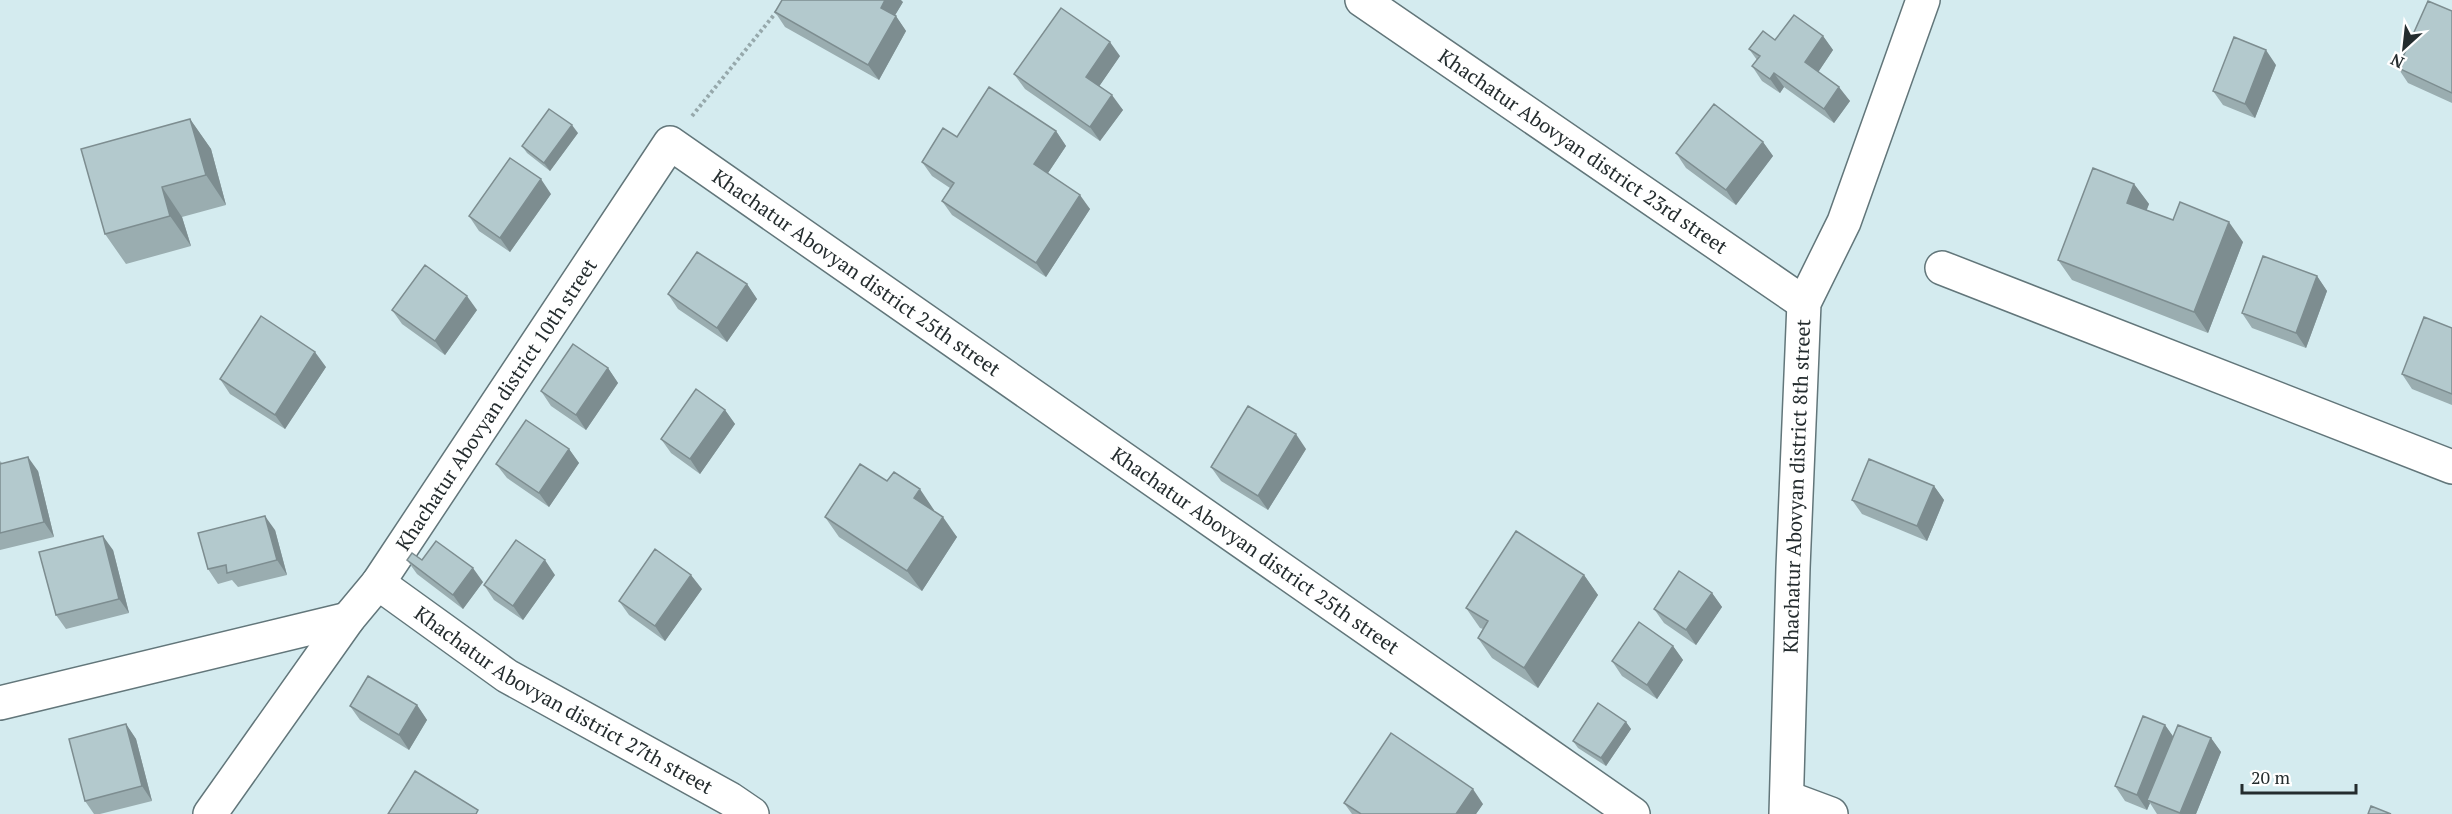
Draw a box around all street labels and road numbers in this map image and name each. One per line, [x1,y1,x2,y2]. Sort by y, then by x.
street label: Khachatur Abovyan district 23rd street [1433,42,1734,260]
street label: Khachatur Abovyan district 25th street [707,163,1007,383]
street label: Khachatur Abovyan district 10th street [389,252,603,556]
street label: Khachatur Abovyan district 8th street [1777,318,1816,654]
street label: Khachatur Abovyan district 25th street [1106,441,1405,660]
street label: Khachatur Abovyan district 27th street [409,600,718,800]

